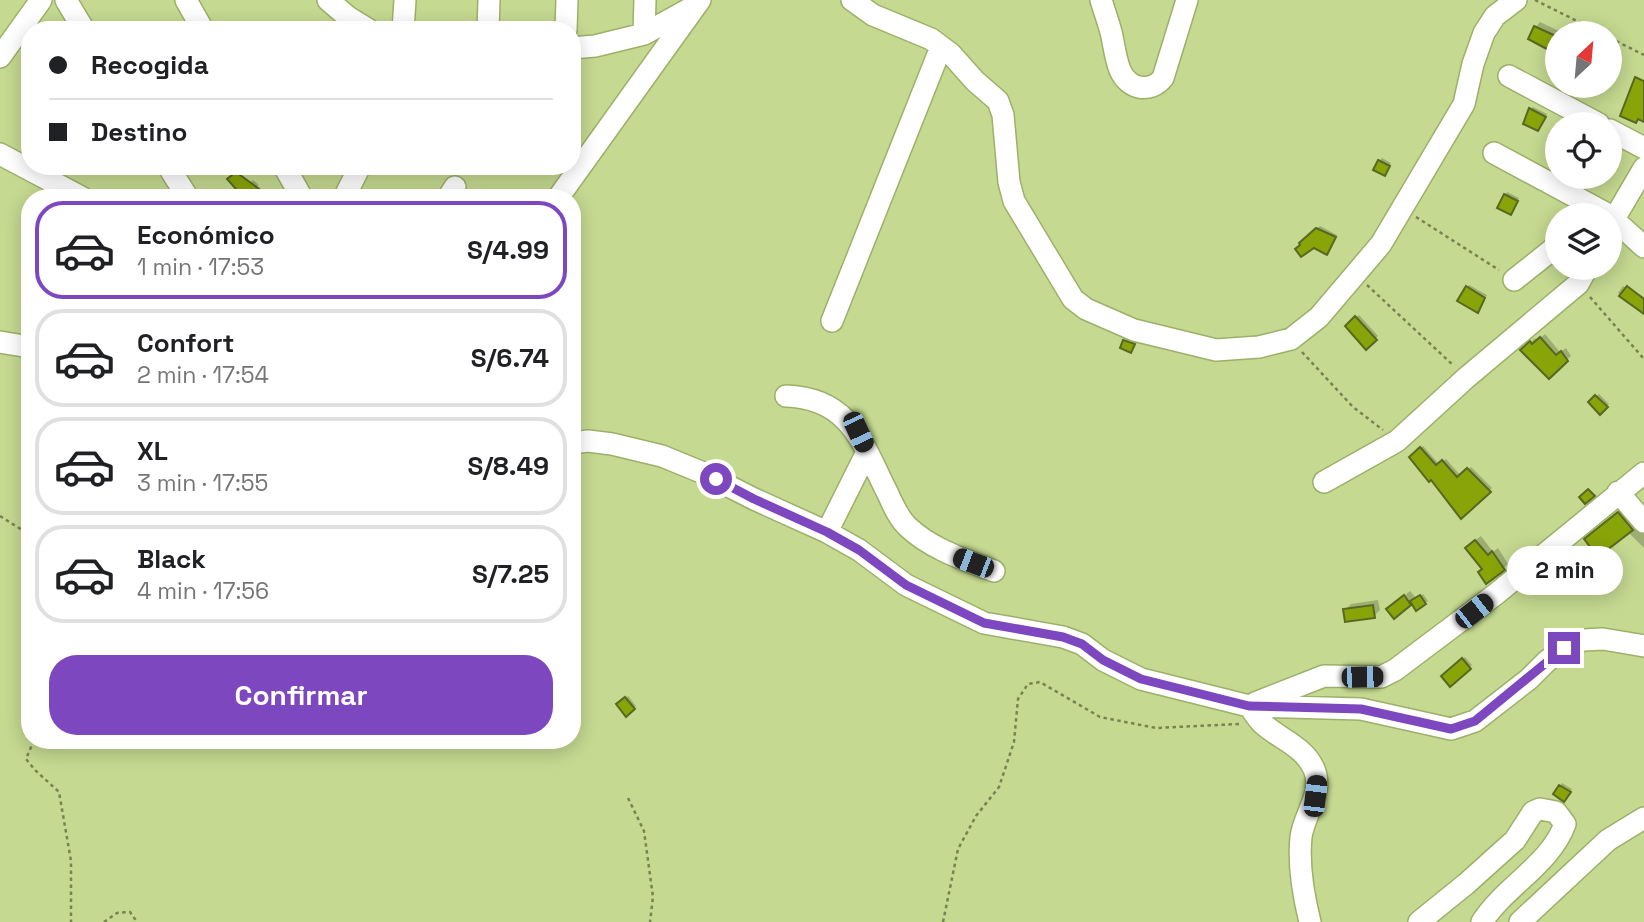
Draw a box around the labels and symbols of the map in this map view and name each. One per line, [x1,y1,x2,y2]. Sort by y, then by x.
north arrow [1545,21,1622,98]
car [840,409,877,455]
route start [700,463,732,495]
car [950,546,997,580]
callout: 2 min [1506,546,1622,596]
car [1451,590,1498,632]
route end [1548,632,1580,664]
car [1341,666,1384,688]
car [1303,774,1328,818]

